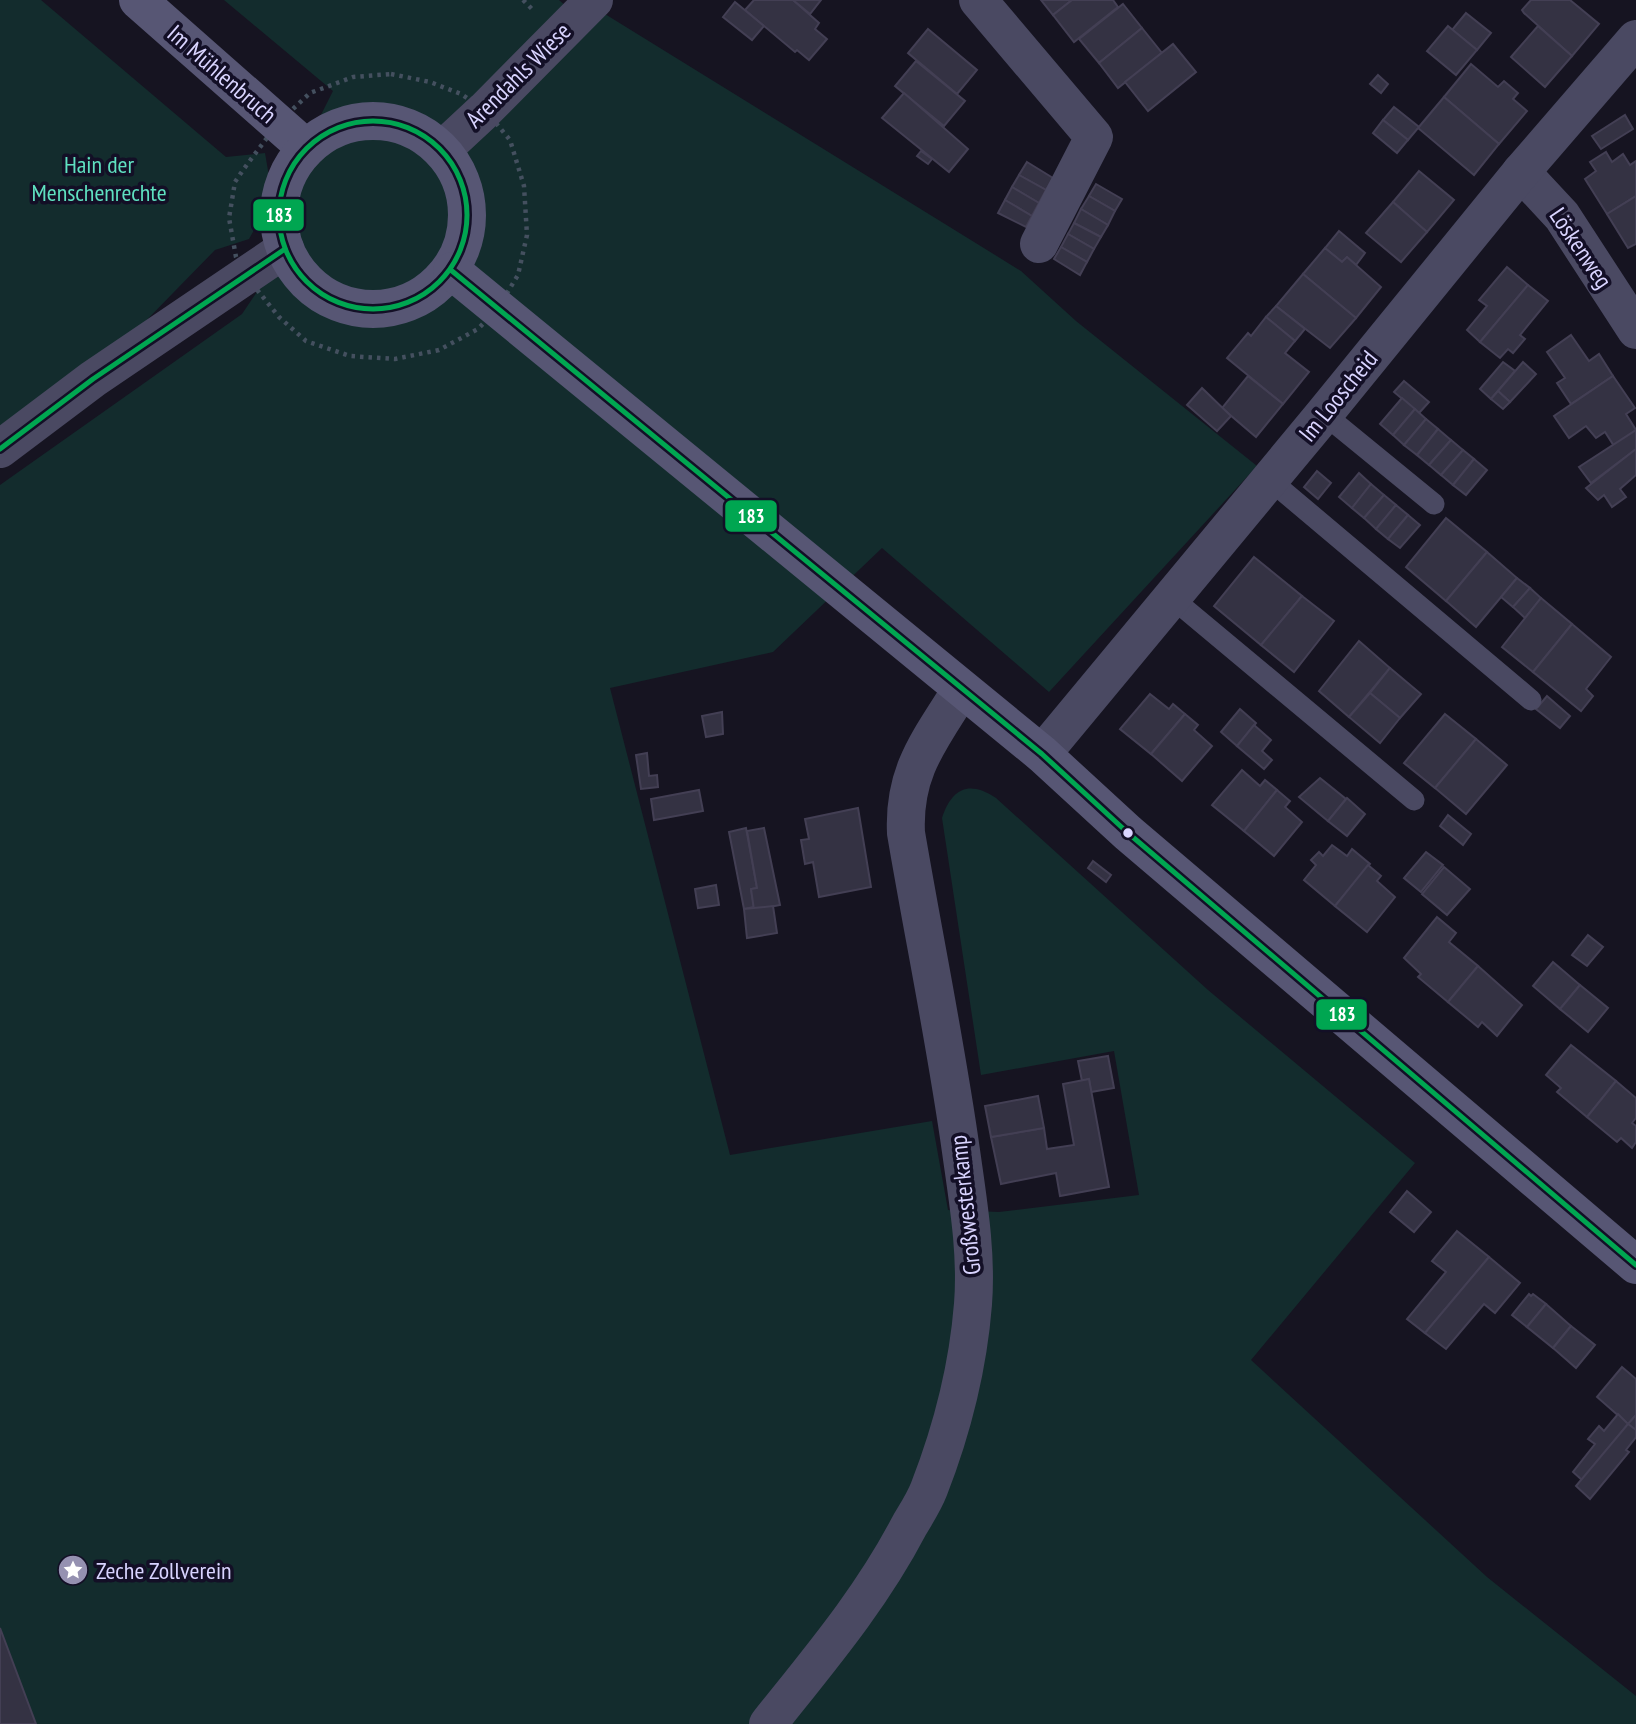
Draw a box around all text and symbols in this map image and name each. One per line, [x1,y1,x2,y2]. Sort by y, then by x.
street label: Arendahls Wiese [459,16,577,134]
street label: Im Mühlenbruch [161,18,283,130]
park label: Hain der Menschenrechte [31,149,167,208]
line badge: 183 [252,198,305,232]
street label: Löskenweg [1543,202,1619,294]
text: 183 [265,203,293,227]
street label: Im Looscheid [1292,344,1384,448]
line badge: 183 [724,499,778,533]
text: 183 [737,504,765,528]
unlabelled marker [1121,826,1135,840]
line badge: 183 [1315,998,1368,1031]
text: 183 [1328,1002,1356,1026]
street label: Großwesterkamp [942,1134,988,1276]
place icon: Zeche Zollverein [56,1553,90,1587]
place label: Zeche Zollverein [96,1555,232,1586]

